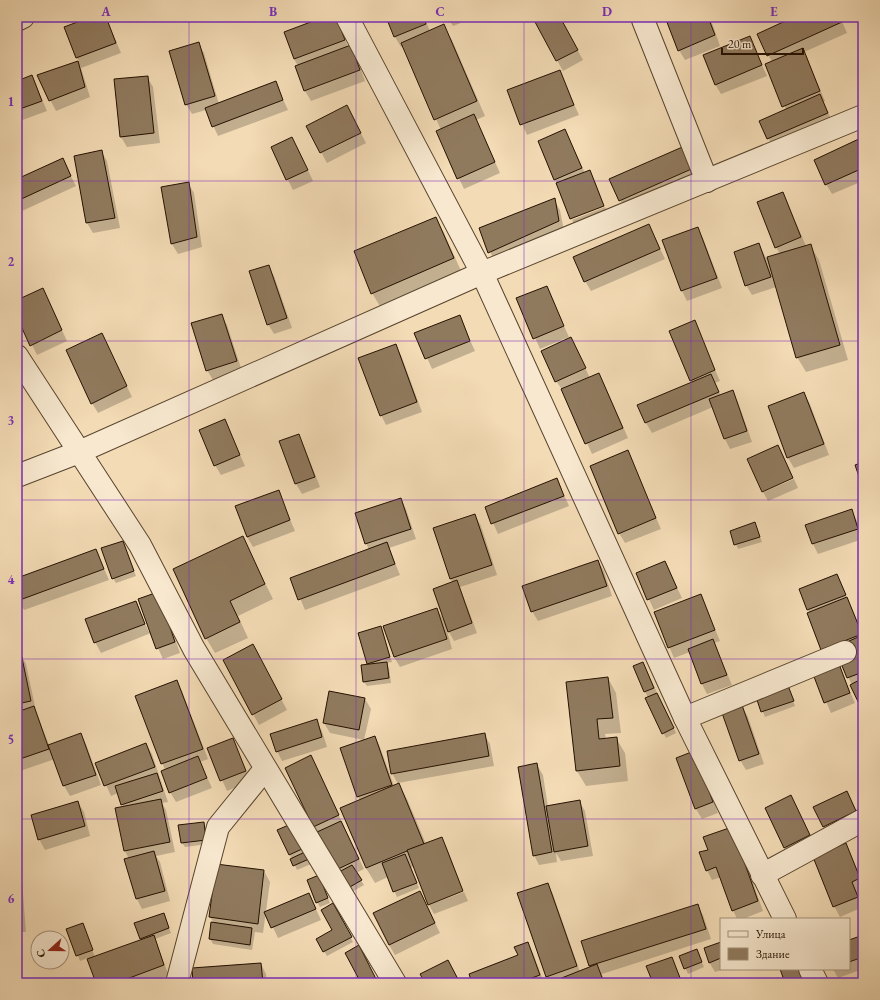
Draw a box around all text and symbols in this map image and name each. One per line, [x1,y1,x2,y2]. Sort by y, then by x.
text: A [100,3,111,20]
text: B [269,3,277,20]
text: C [435,3,445,20]
text: D [602,3,612,20]
text: E [770,3,778,20]
scale bar [722,30,803,56]
text: 20 m [728,36,752,52]
text: 1 [8,93,15,110]
text: 2 [8,253,15,270]
text: 3 [8,412,15,429]
text: 4 [8,571,15,588]
text: 5 [8,731,14,748]
text: 6 [8,890,15,907]
legend [720,918,850,970]
text: Улица [755,926,786,942]
north arrow [30,930,70,970]
text: Здание [756,946,790,962]
text: С [33,947,49,960]

